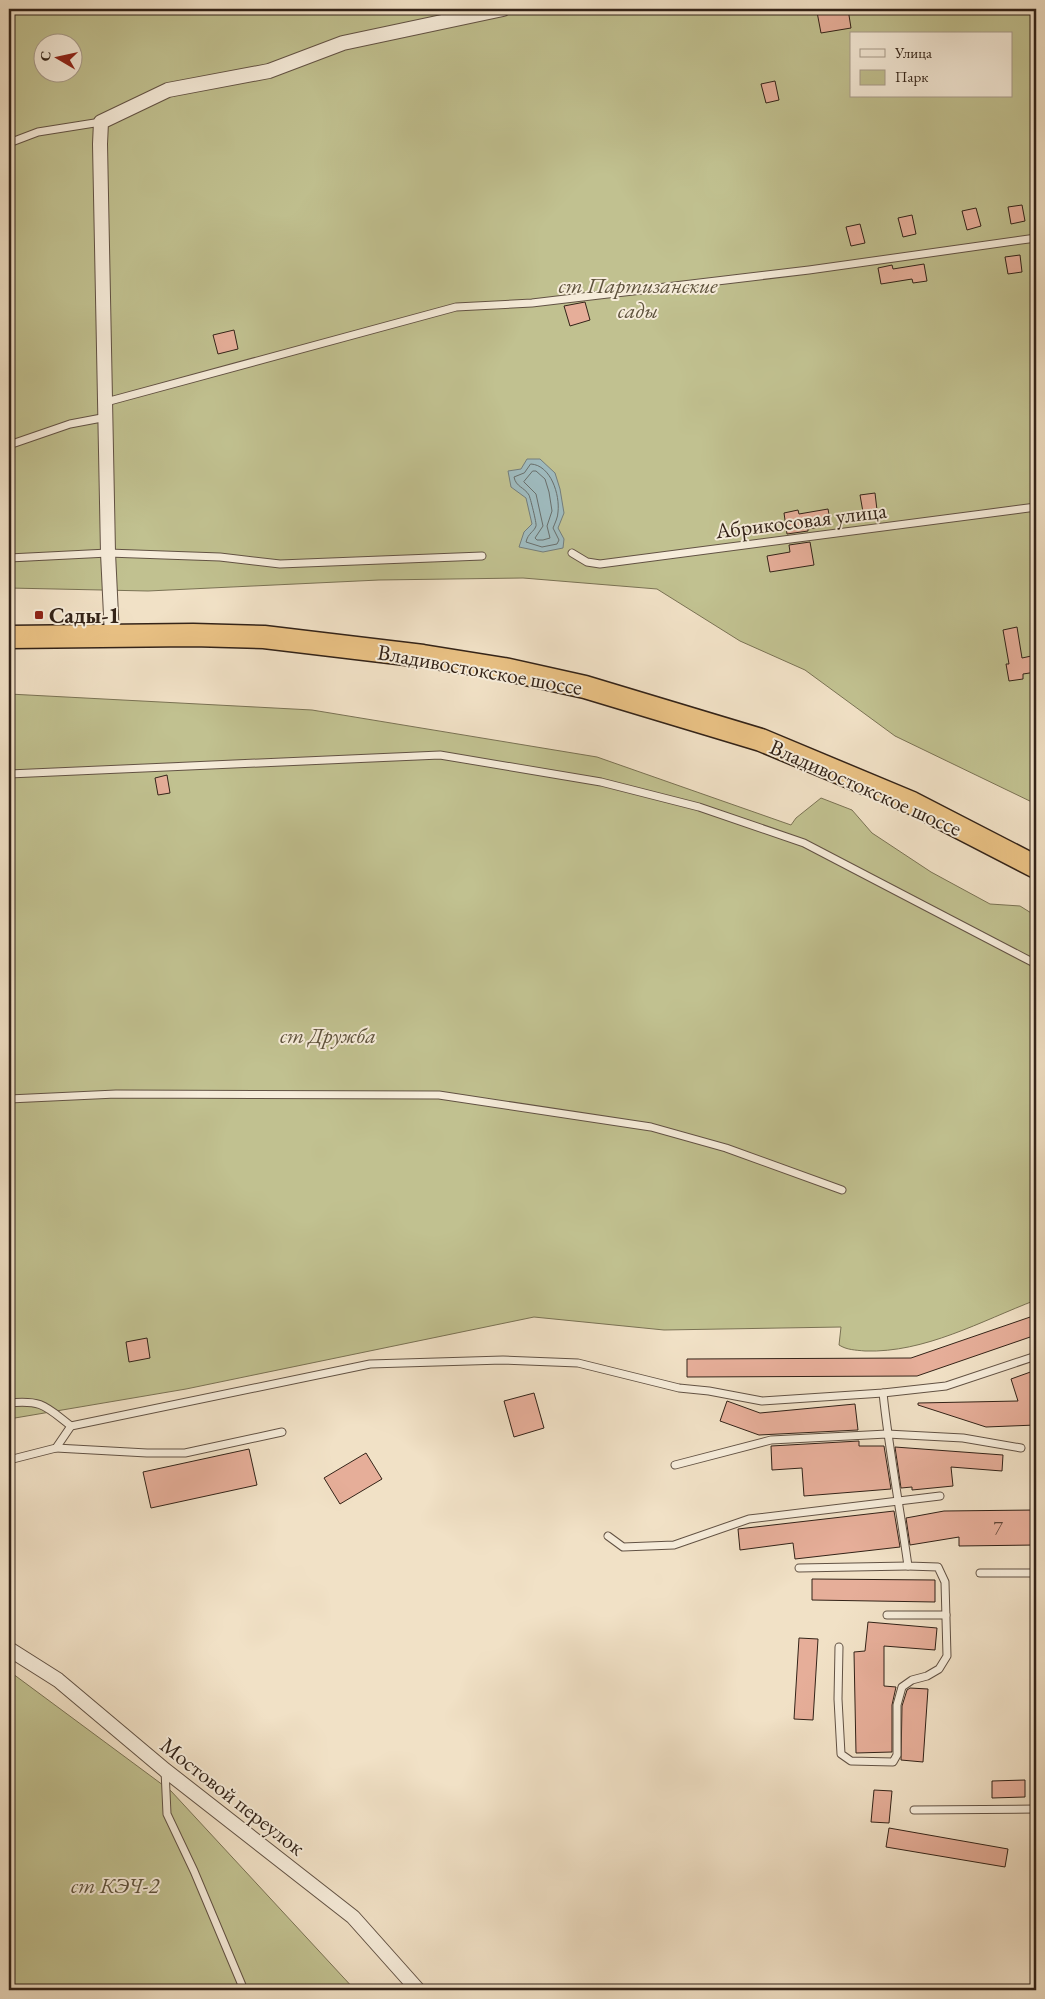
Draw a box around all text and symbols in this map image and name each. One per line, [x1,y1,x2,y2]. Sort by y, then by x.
north arrow [32,32,82,82]
legend [850,32,1012,98]
text: Улица [894,43,932,62]
text: С [35,50,55,62]
text: Парк [895,67,928,86]
park label: ст Партизанские сады [558,271,718,325]
street label: Абрикосовая улица [713,496,888,546]
place label: Сады-1 [49,601,120,630]
marker: Сады-1 [33,609,45,621]
street label: Владивостокское шоссе [375,637,585,702]
street label: Владивостокское шоссе [765,732,967,843]
park label: ст Дружба [280,1021,376,1050]
house number: 7 [993,1515,1003,1541]
street label: Мостовой переулок [154,1731,311,1862]
park label: ст КЭЧ-2 [71,1871,160,1900]

